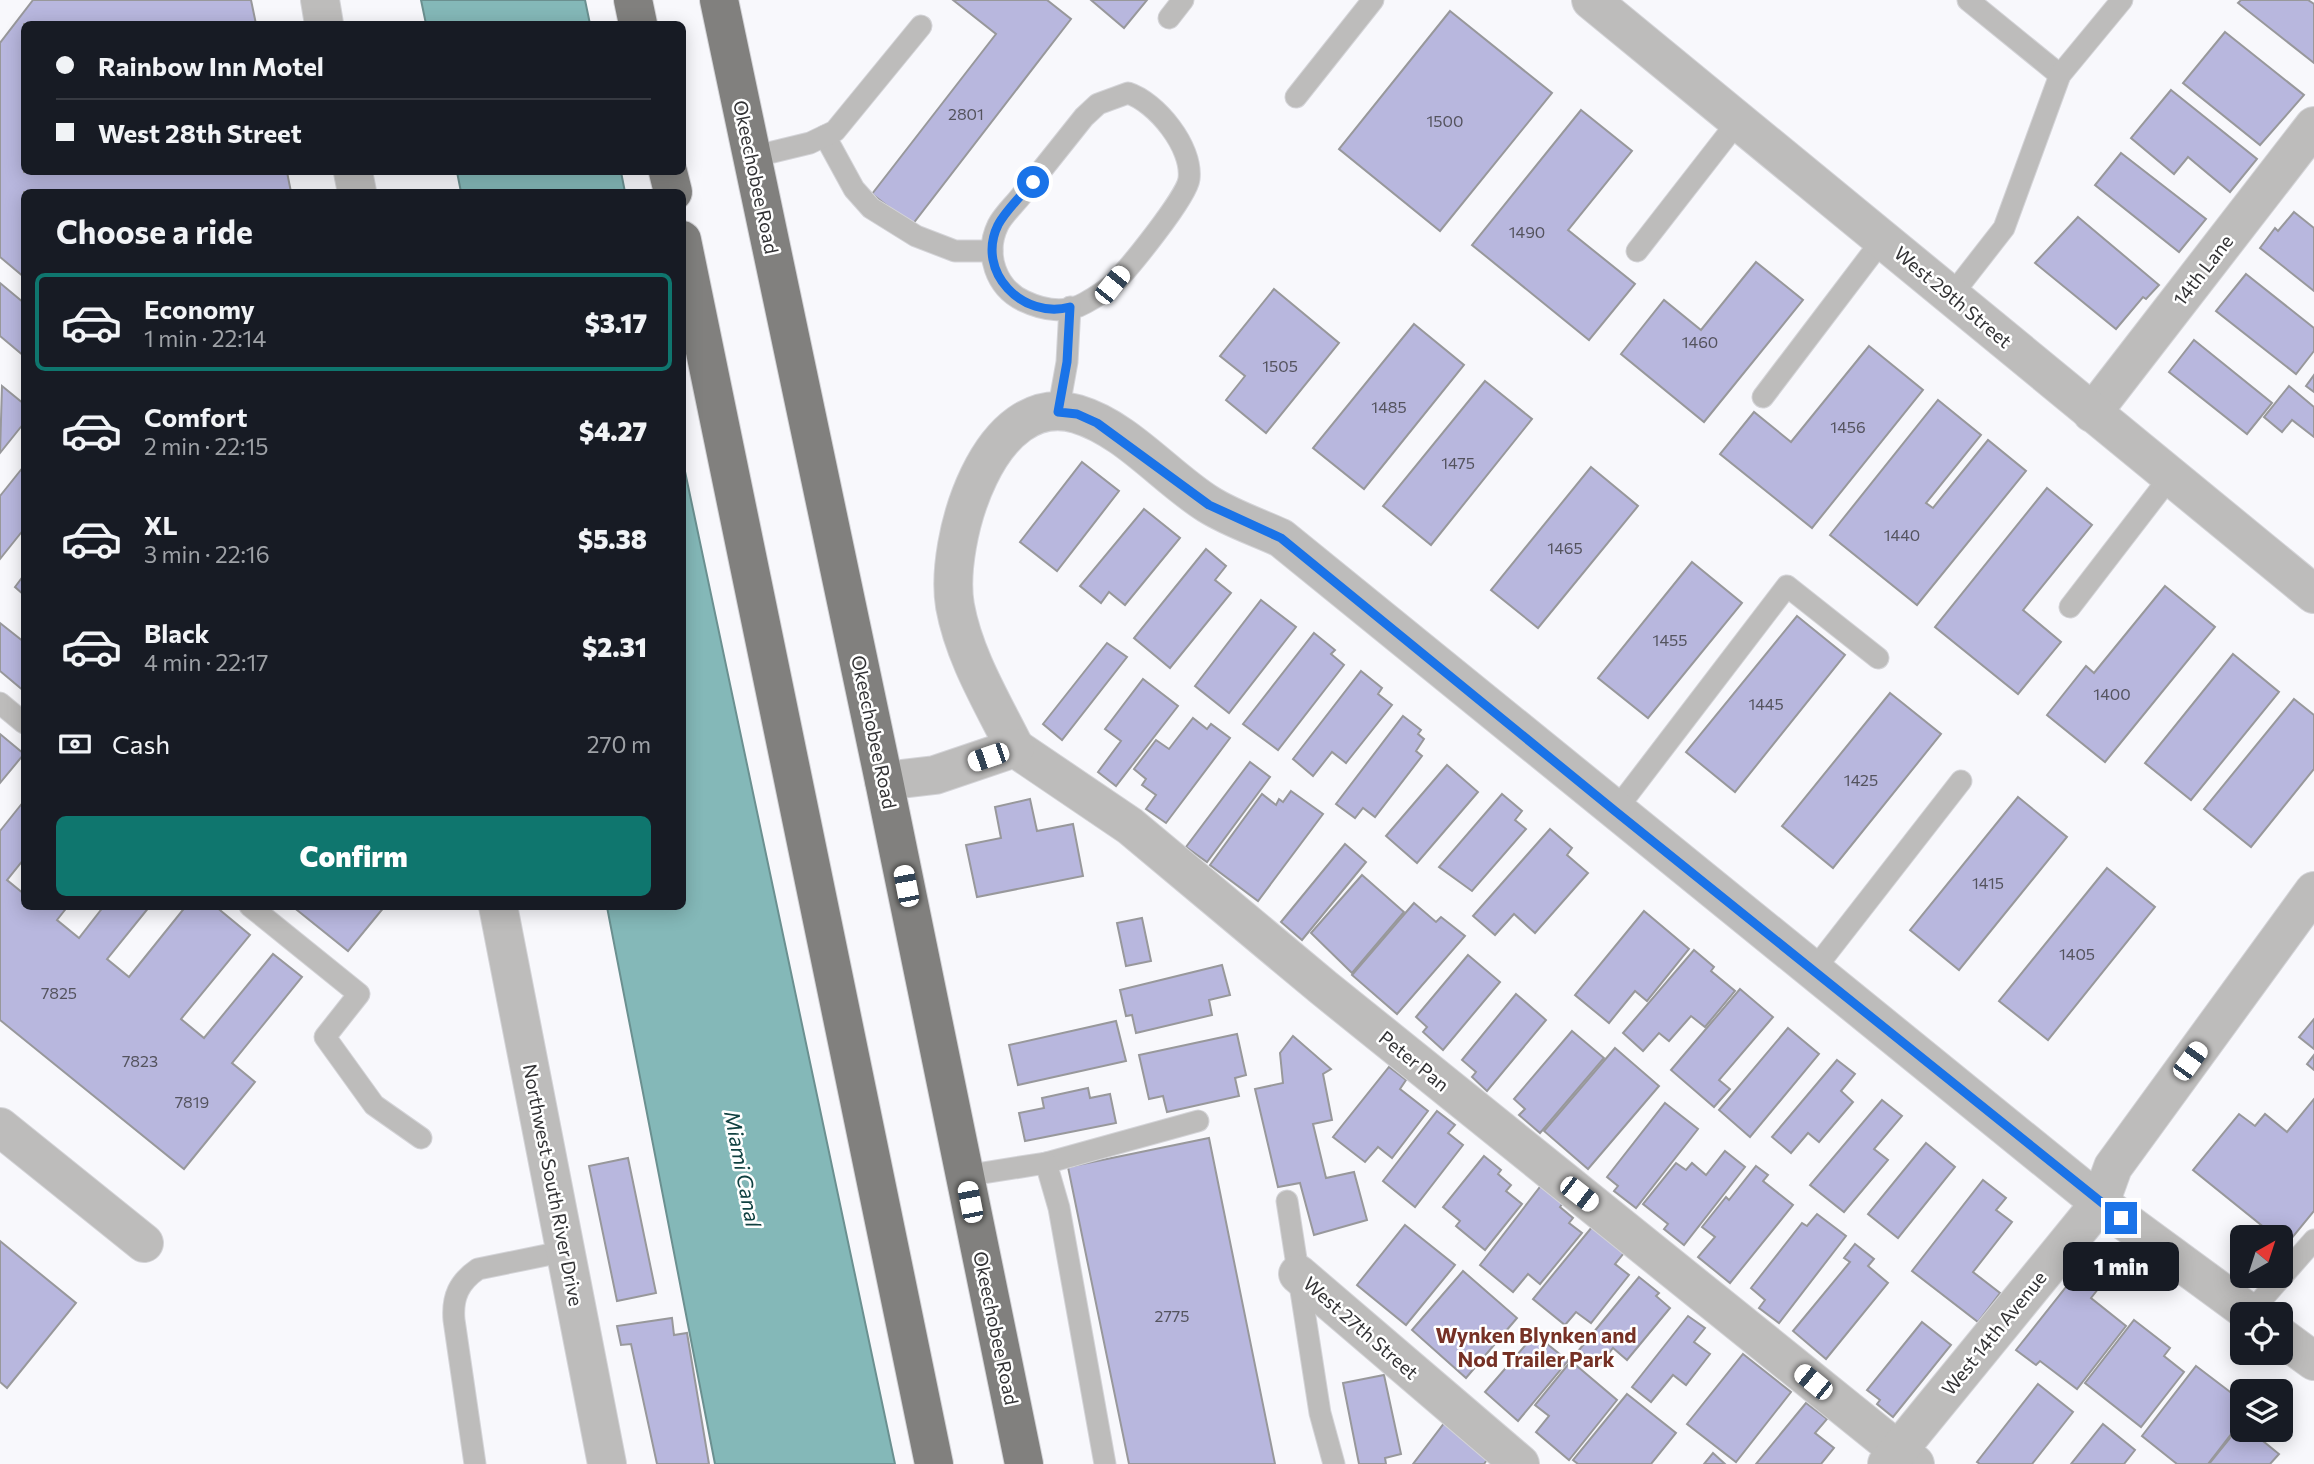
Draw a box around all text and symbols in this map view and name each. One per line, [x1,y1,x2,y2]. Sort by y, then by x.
text: Rainbow Inn Motel [98,50,324,81]
street label: Okeechobee Road [729,98,784,256]
house number: 2801 [948,104,984,123]
house number: 1500 [1427,111,1463,130]
text: West 28th Street [98,117,302,148]
route start [1017,166,1049,198]
text: Choose a ride [56,211,253,251]
house number: 1490 [1509,222,1545,241]
street label: 14th Lane [2168,230,2237,310]
street label: West 29th Street [1890,241,2017,353]
car [1091,262,1134,308]
icon: car [60,291,123,354]
text: Economy [144,293,255,324]
text: $3.17 [585,307,647,338]
text: 1 min · 22:14 [144,324,266,352]
house number: 1460 [1682,332,1718,351]
house number: 1505 [1262,356,1298,375]
house number: 1485 [1371,397,1407,416]
icon: car [60,399,123,462]
text: Comfort [144,401,247,432]
text: $4.27 [579,415,647,446]
house number: 1456 [1830,417,1866,436]
text: 2 min · 22:15 [144,432,269,460]
house number: 1475 [1441,453,1475,472]
icon: car [60,507,123,570]
text: XL [144,509,178,540]
text: $5.38 [578,523,647,554]
house number: 1440 [1884,525,1920,544]
house number: 1465 [1547,538,1583,557]
text: 3 min · 22:16 [144,540,270,568]
icon: car [60,615,123,678]
text: Black [144,617,210,648]
house number: 1455 [1653,630,1687,649]
text: $2.31 [582,631,647,662]
text: 4 min · 22:17 [144,648,269,676]
street label: Okeechobee Road [847,653,902,811]
house number: 1400 [2093,684,2131,703]
house number: 1445 [1748,694,1784,713]
icon: cash [56,725,94,763]
text: Cash [112,728,170,759]
text: 270 m [587,730,651,758]
car [965,740,1012,774]
house number: 1425 [1844,770,1878,789]
button: Confirm [56,816,651,896]
car [892,863,921,909]
house number: 1415 [1972,873,2004,892]
house number: 1405 [2059,944,2095,963]
house number: 7825 [41,983,77,1002]
street label: Peter Pan [1375,1026,1454,1096]
car [2170,1038,2211,1084]
house number: 7823 [122,1051,158,1070]
street label: Northwest South River Drive [519,1062,588,1308]
house number: 7819 [175,1092,209,1111]
water label: Miami Canal [720,1108,767,1230]
car [1556,1173,1603,1215]
car [956,1179,985,1225]
route end [2105,1202,2137,1234]
north arrow [2230,1225,2292,1288]
map controls [2230,1225,2293,1442]
callout: 1 min [2063,1242,2179,1292]
street label: Okeechobee Road [969,1249,1024,1407]
text: 1 min [2093,1252,2149,1280]
street label: West 14th Avenue [1936,1266,2051,1399]
street label: West 27th Street [1299,1271,1424,1384]
button: locate [2230,1302,2293,1365]
house number: 2775 [1155,1306,1189,1325]
district label: Wynken Blynken and Nod Trailer Park [1435,1322,1637,1371]
car [1791,1361,1836,1403]
button: layers [2230,1379,2293,1442]

